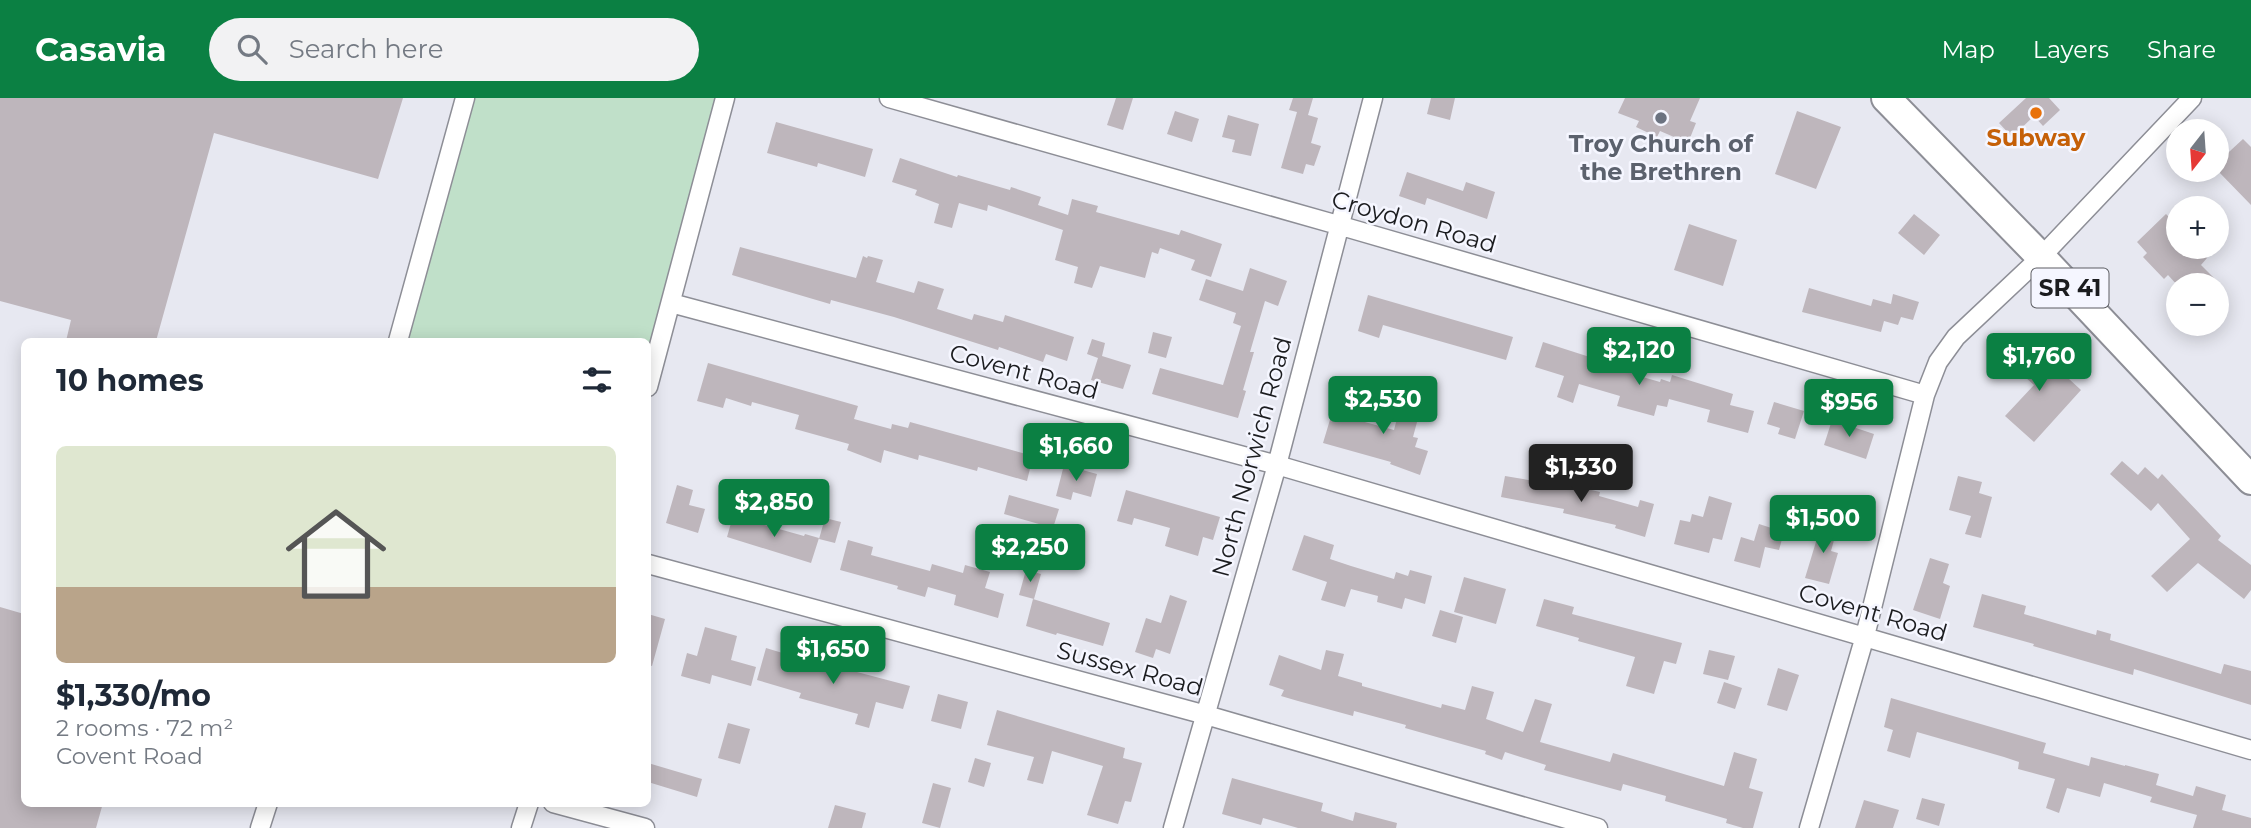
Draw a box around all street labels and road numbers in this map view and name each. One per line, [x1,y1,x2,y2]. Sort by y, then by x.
street label: Croydon Road [1328,184,1500,259]
road number: SR 41 [2032,268,2108,308]
street label: North Norwich Road [1205,334,1298,580]
street label: Covent Road [946,338,1102,405]
street label: Covent Road [1795,577,1951,648]
street label: Sussex Road [1054,635,1206,702]

